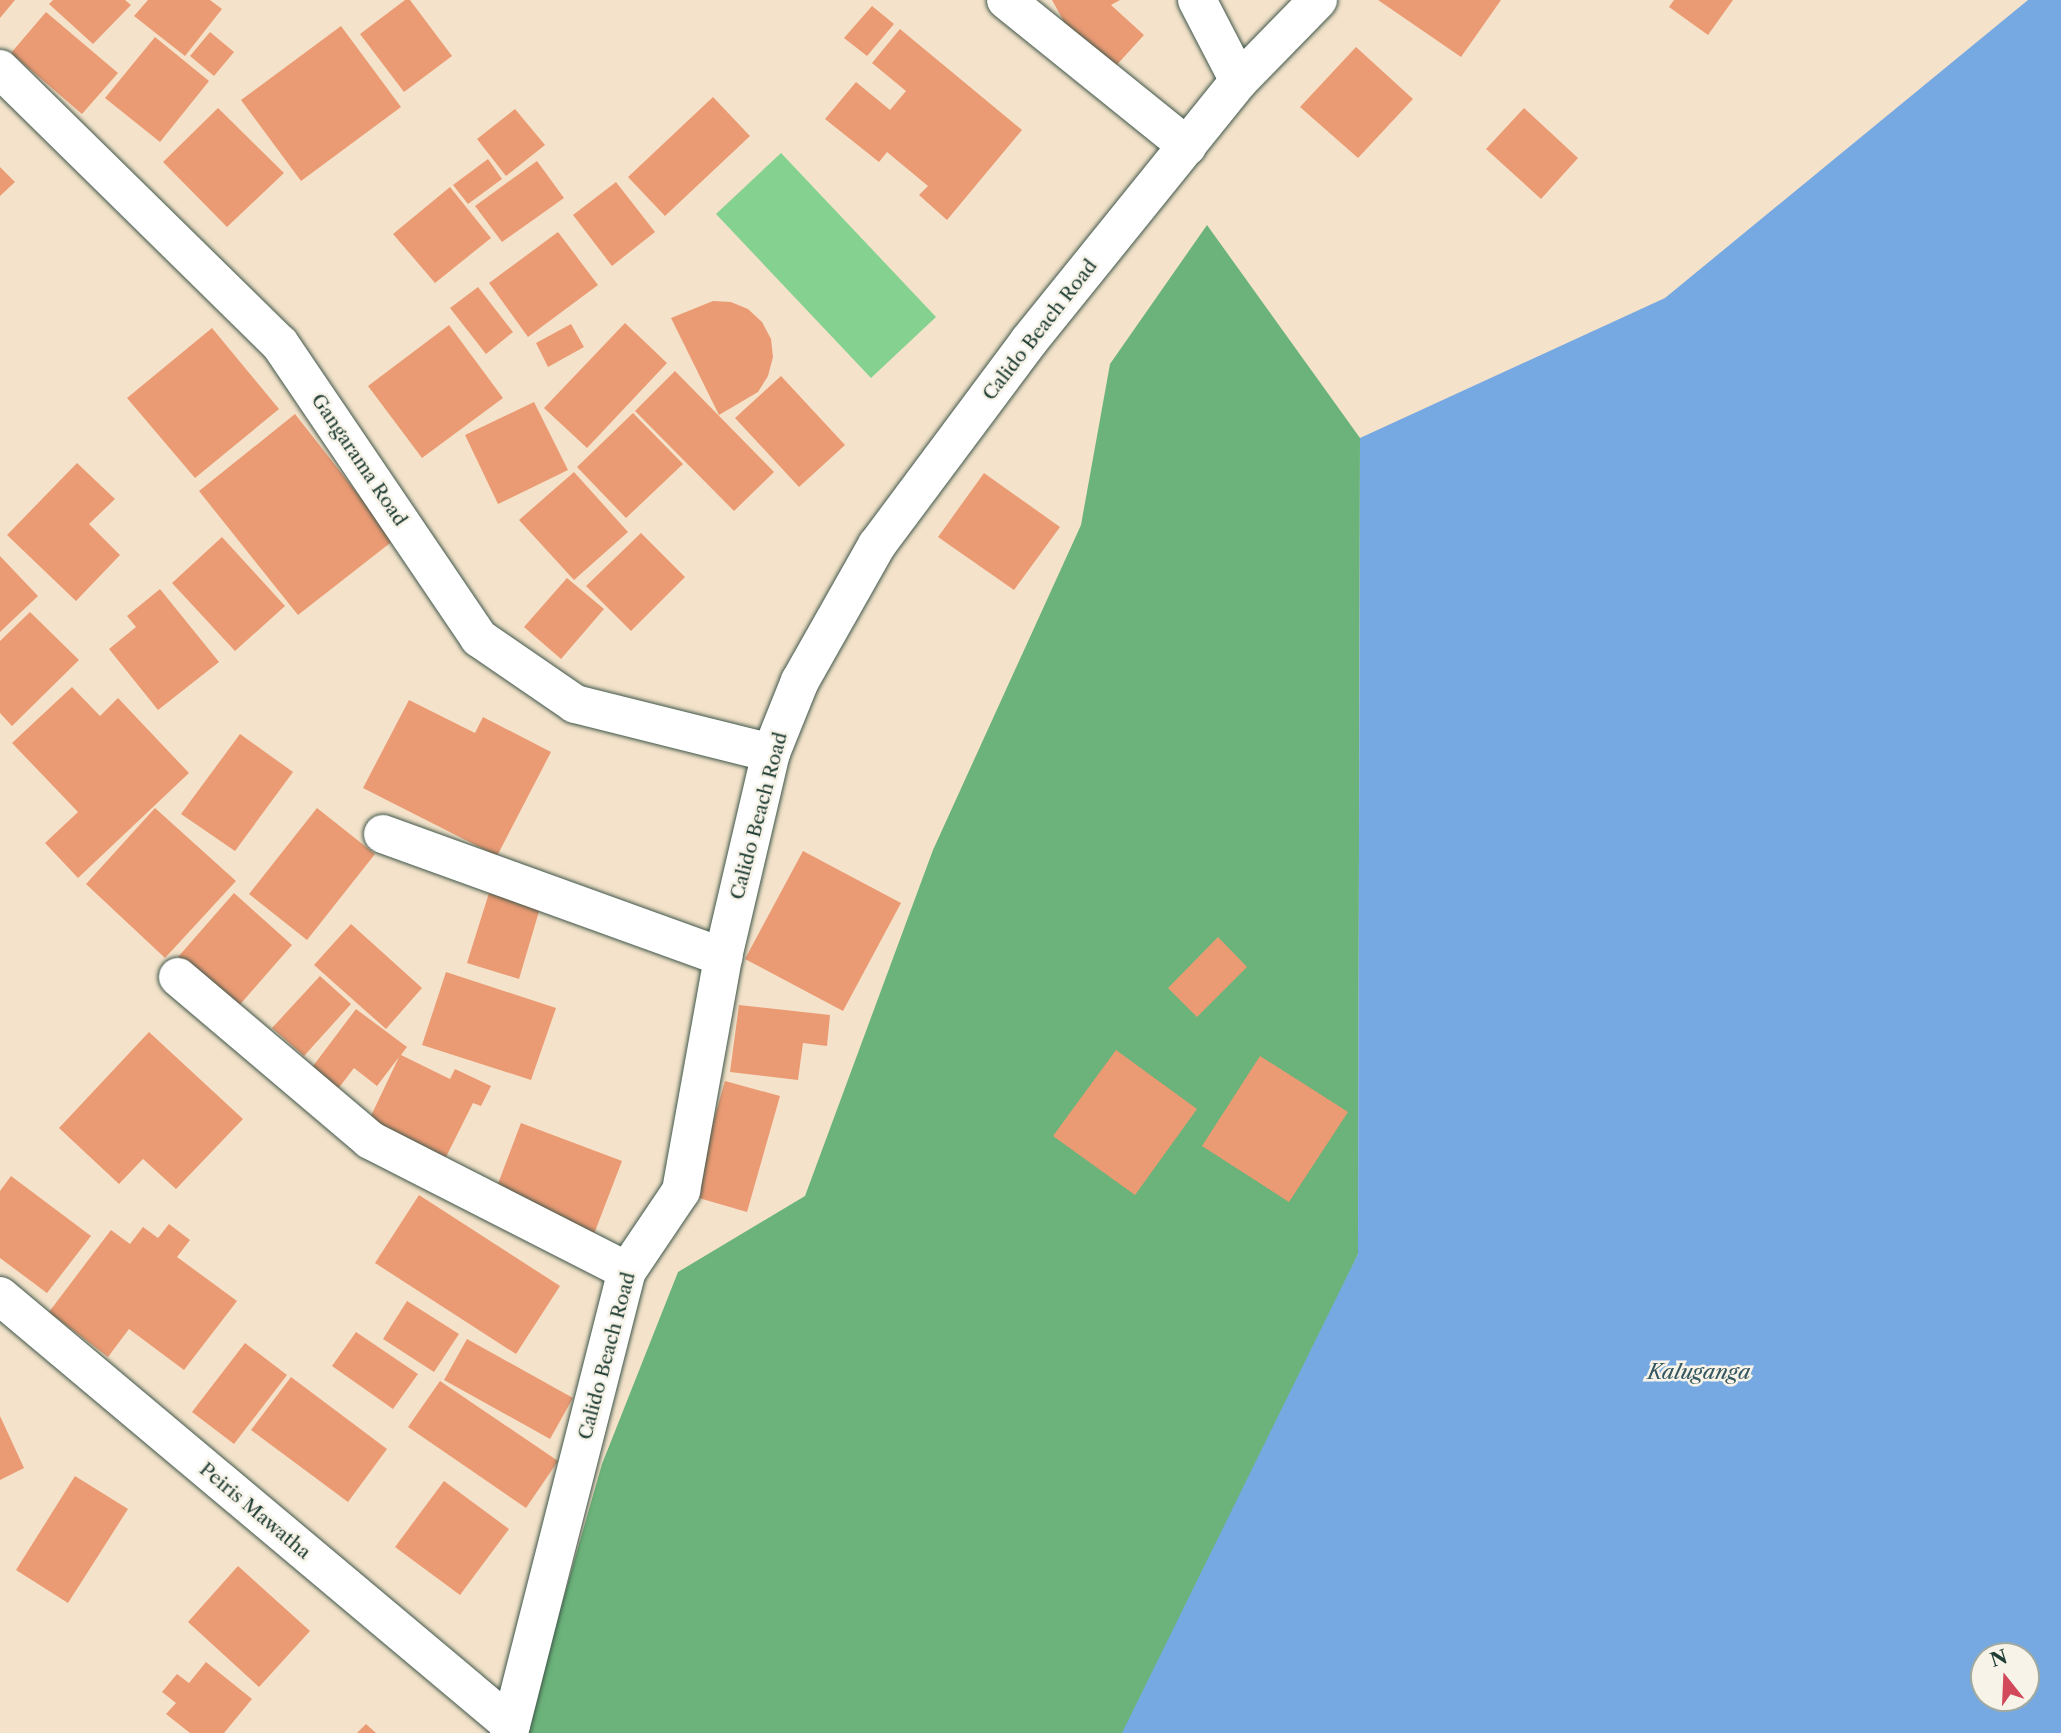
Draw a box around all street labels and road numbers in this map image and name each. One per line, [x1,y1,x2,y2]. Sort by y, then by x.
street label: Calido Beach Road [978,255,1102,405]
street label: Gangarama Road [306,389,412,531]
street label: Calido Beach Road [726,730,792,902]
street label: Calido Beach Road [574,1270,640,1442]
street label: Peiris Mawatha [195,1458,315,1564]

